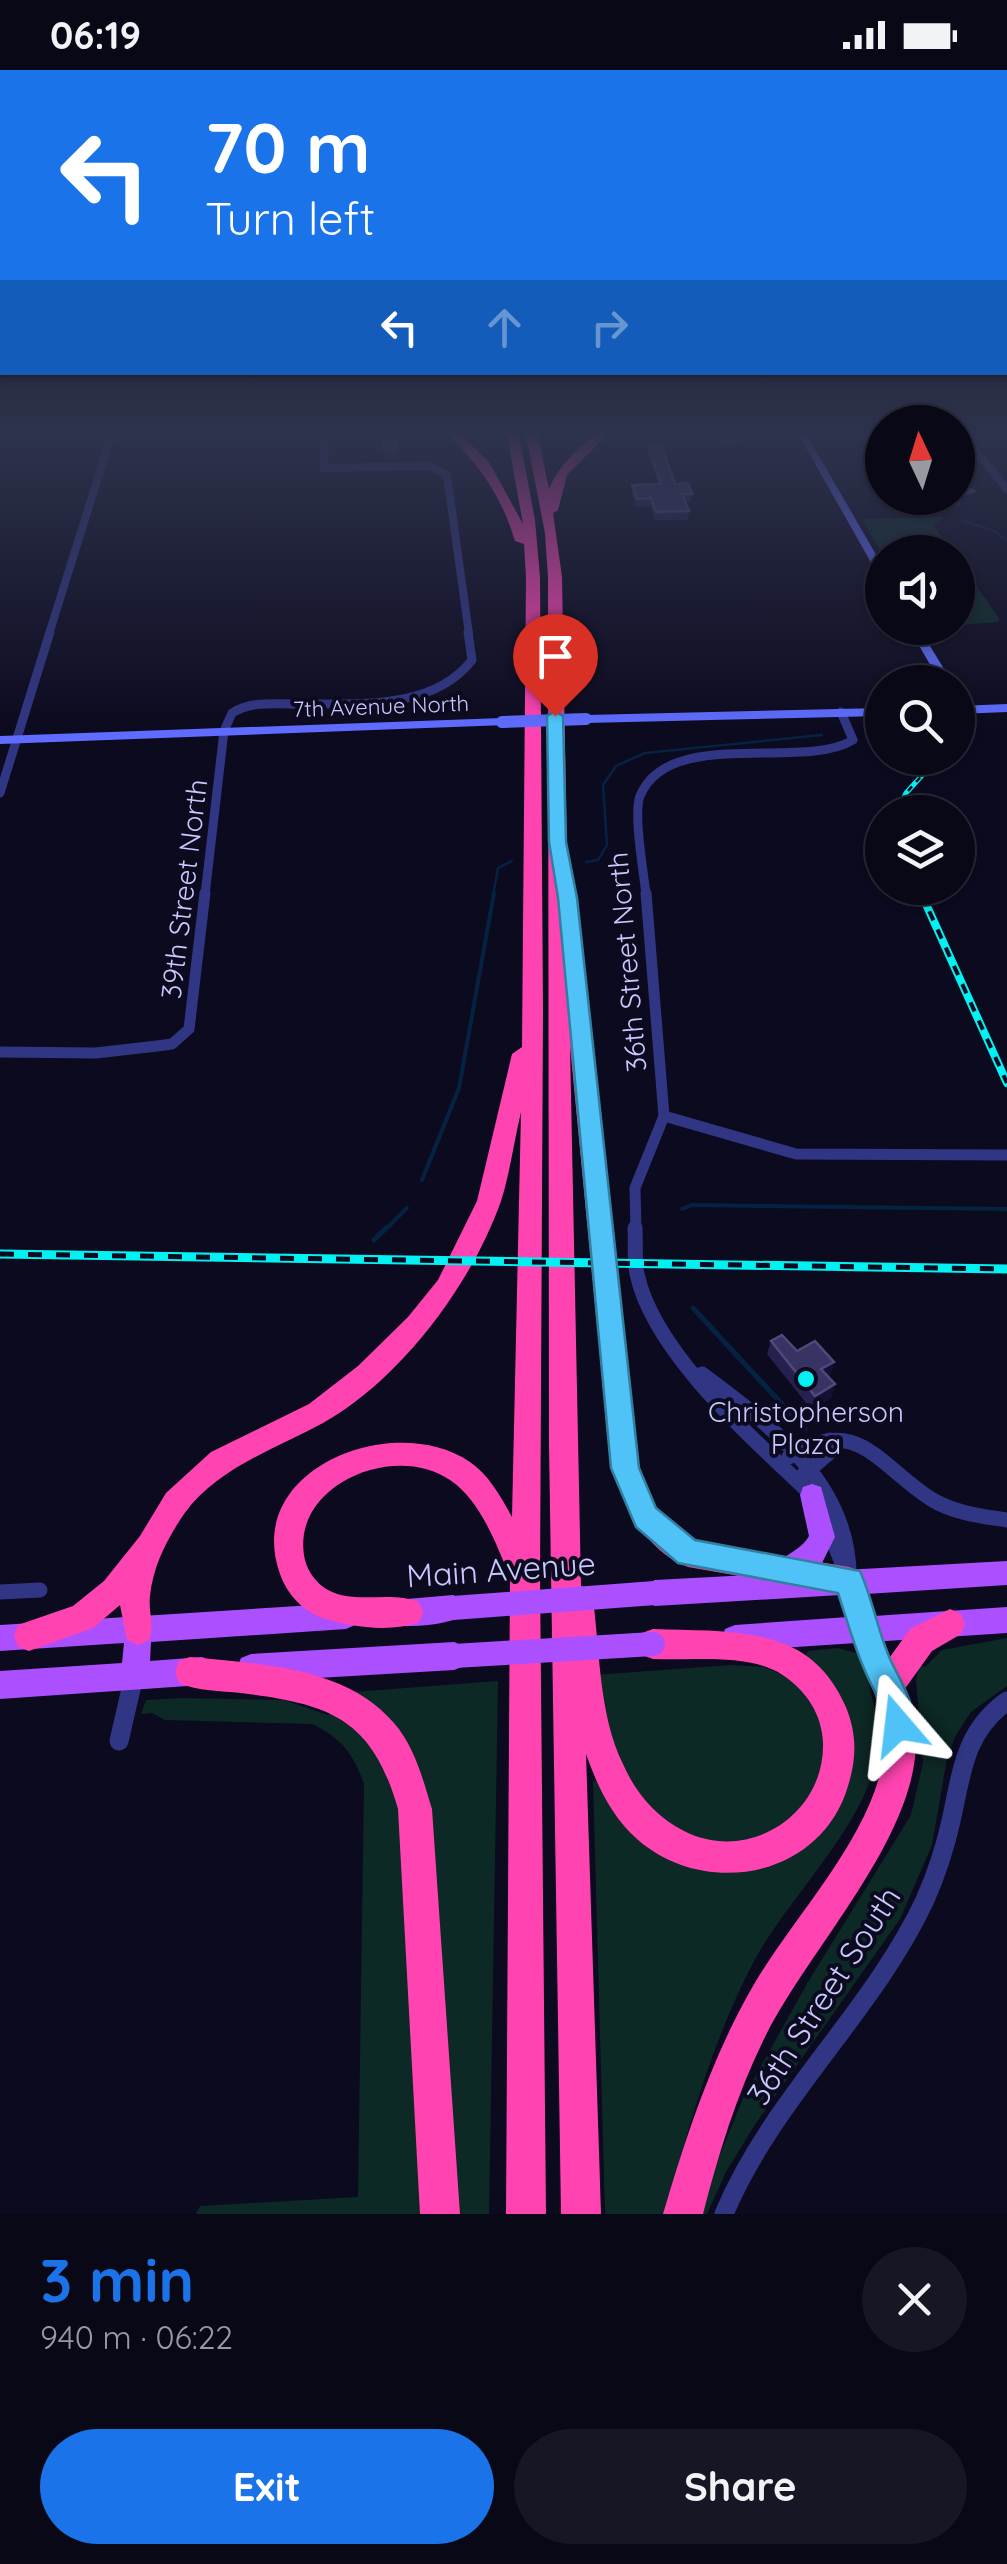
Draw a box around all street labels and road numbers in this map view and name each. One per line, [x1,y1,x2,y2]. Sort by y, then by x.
street label: 7th Avenue North [292,689,470,723]
street label: 39th Street North [153,777,214,1001]
street label: 36th Street North [599,851,654,1073]
street label: Main Avenue [405,1542,597,1596]
street label: 36th Street South [738,1879,909,2112]

